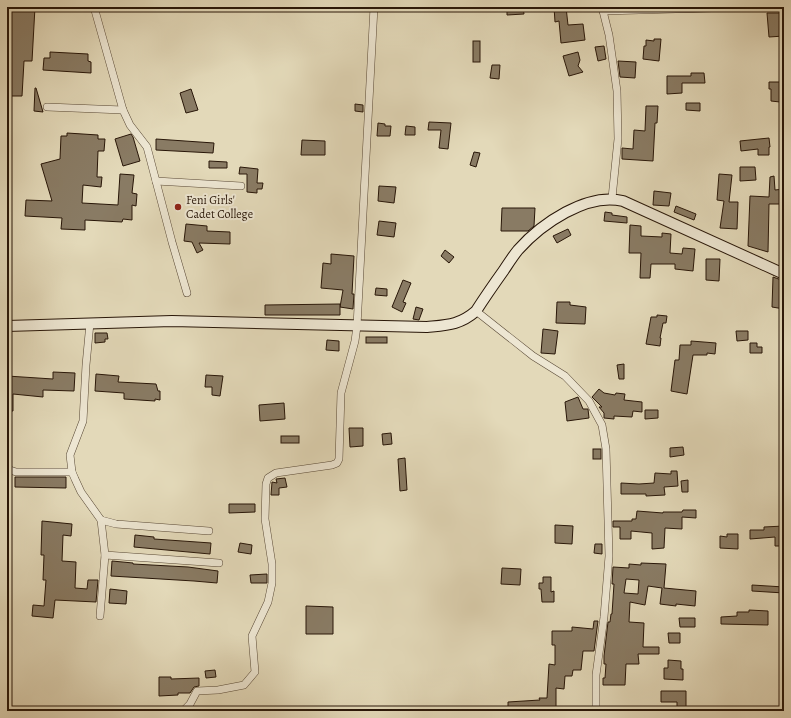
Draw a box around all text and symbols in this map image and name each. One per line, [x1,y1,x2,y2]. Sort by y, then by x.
place label: Feni Girls' Cadet College [186,192,253,222]
marker: Feni Girls' Cadet College [173,202,183,212]

